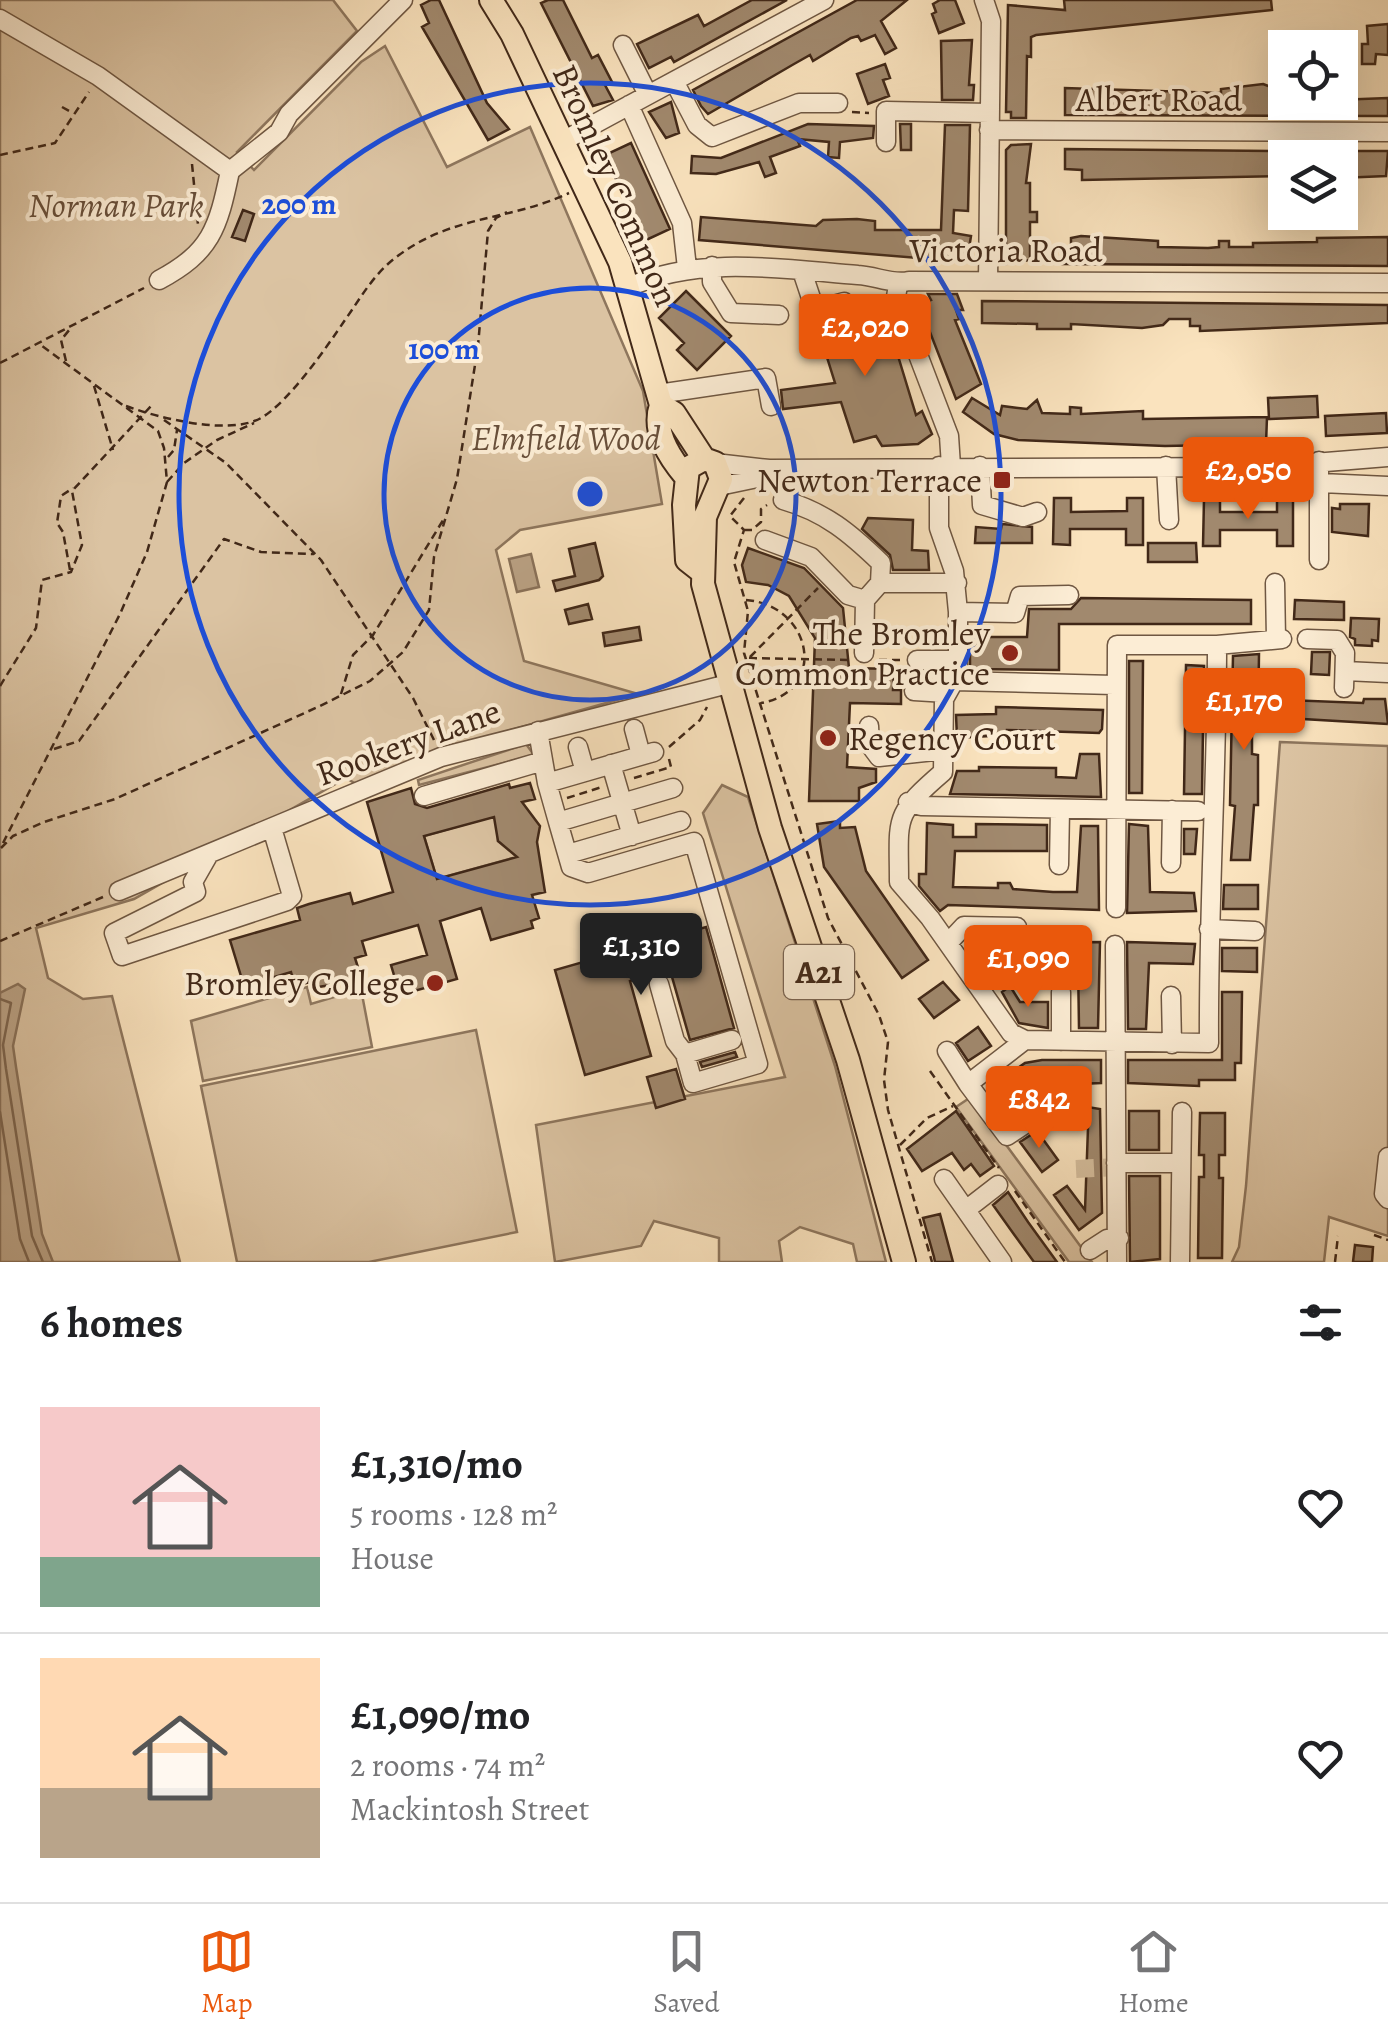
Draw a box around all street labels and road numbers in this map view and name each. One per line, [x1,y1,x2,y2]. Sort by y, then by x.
street label: Bromley Common [541,56,691,314]
street label: Albert Road [1075,75,1242,123]
street label: Victoria Road [908,226,1103,274]
street label: Rookery Lane [309,686,507,798]
road number: A21 [784,945,854,999]

